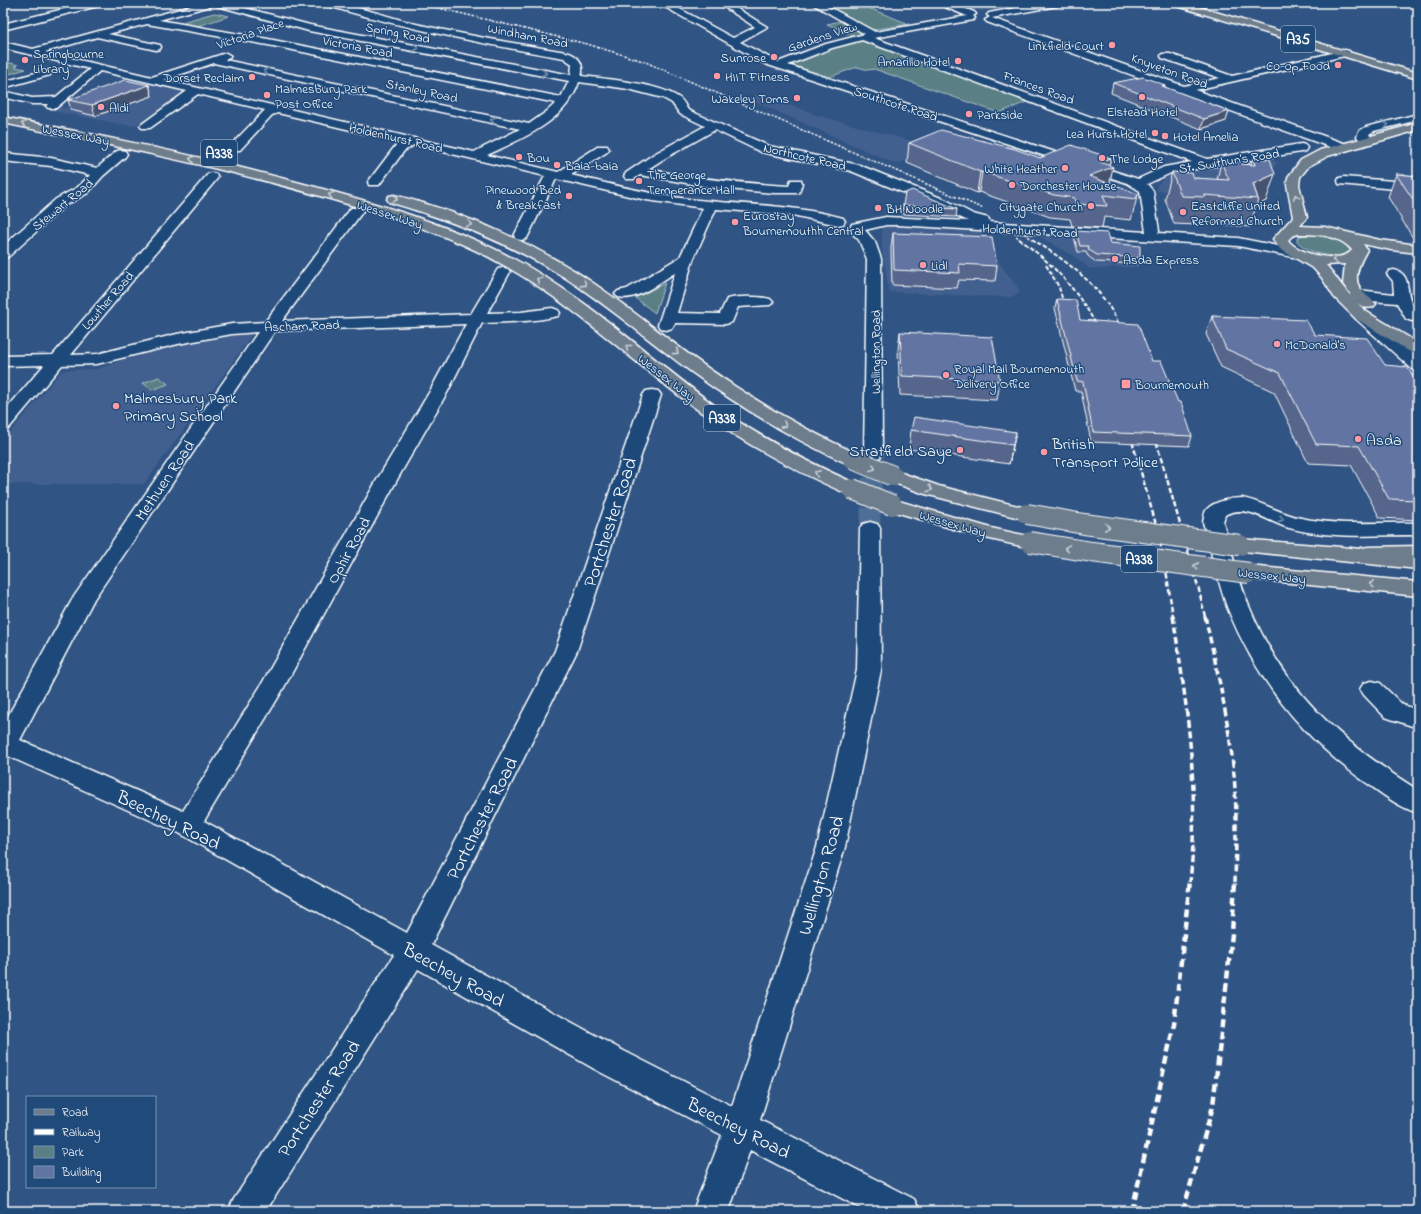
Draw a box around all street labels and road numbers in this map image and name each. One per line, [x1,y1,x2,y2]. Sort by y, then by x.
street label: Victoria Place [213,14,287,55]
street label: Gardens View [785,17,860,58]
street label: Spring Road [364,18,432,50]
street label: Windham Road [486,19,570,54]
road number: A35 [1281,26,1315,52]
street label: Victoria Road [320,31,395,64]
street label: Knyveton Road [1128,49,1211,95]
street label: Frances Road [999,66,1077,110]
street label: Stanley Road [384,75,460,109]
street label: Southcote Road [851,82,941,127]
street label: Holdenhurst Road [347,118,445,159]
street label: Wessex Way [40,120,111,152]
street label: Northcote Road [761,139,849,176]
road number: A338 [201,140,237,166]
street label: St. Swithun's Road [1178,144,1282,179]
street label: Stewart Road [28,174,98,236]
street label: Wessex Way [354,196,425,236]
street label: Holdenhurst Road [982,220,1079,244]
street label: Lowther Road [77,267,139,334]
street label: Wellington Road [867,309,887,394]
street label: Ascham Road [264,316,341,337]
street label: Wessex Way [633,350,699,407]
road number: A338 [704,405,740,431]
street label: Methuen Road [130,436,202,526]
street label: Portchester Road [578,454,645,591]
street label: Wessex Way [917,506,988,544]
street label: Ophir Road [322,513,378,589]
road number: A338 [1121,546,1157,572]
street label: Wessex Way [1237,563,1307,591]
street label: Portchester Road [441,753,526,885]
street label: Beechey Road [110,784,225,859]
street label: Wellington Road [793,813,854,939]
street label: Beechey Road [396,937,509,1016]
street label: Portchester Road [272,1035,368,1163]
street label: Beechey Road [680,1091,794,1168]

